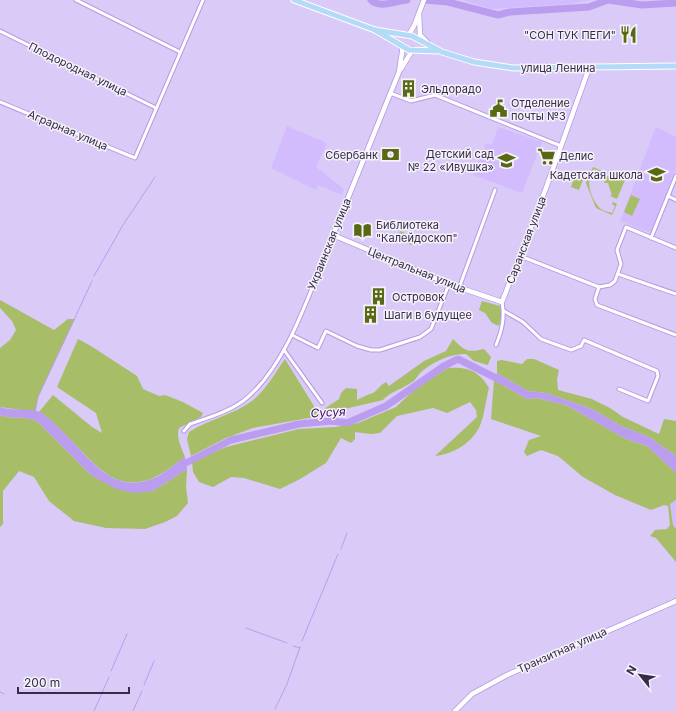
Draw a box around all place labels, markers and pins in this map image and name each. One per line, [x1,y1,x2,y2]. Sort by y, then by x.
restaurant icon: "СОН ТУК ПЕГИ" [619,25,639,45]
place label: "СОН ТУК ПЕГИ" [524,28,616,42]
building icon: Эльдорадо [398,79,418,99]
place label: Эльдорадо [421,82,482,96]
place label: Отделение почты №3 [511,96,570,123]
public building icon: Отделение почты №3 [488,99,508,119]
bank icon: Сбербанк [381,145,401,165]
supermarket icon: Делис [536,146,556,166]
place label: Детский сад № 22 «Ивушка» [408,147,494,174]
place label: Сбербанк [325,148,378,162]
place label: Делис [559,149,594,163]
school or university icon: Детский сад № 22 «Ивушка» [497,150,517,170]
school or university icon: Кадетская школа [646,165,666,185]
place label: Кадетская школа [550,168,643,182]
place label: Библиотека "Калейдоскоп" [376,218,458,245]
library icon: Библиотека "Калейдоскоп" [353,221,373,241]
building icon: Островок [369,287,389,307]
place label: Островок [392,290,444,304]
building icon: Шаги в будущее [361,305,381,325]
place label: Шаги в будущее [384,308,472,322]

